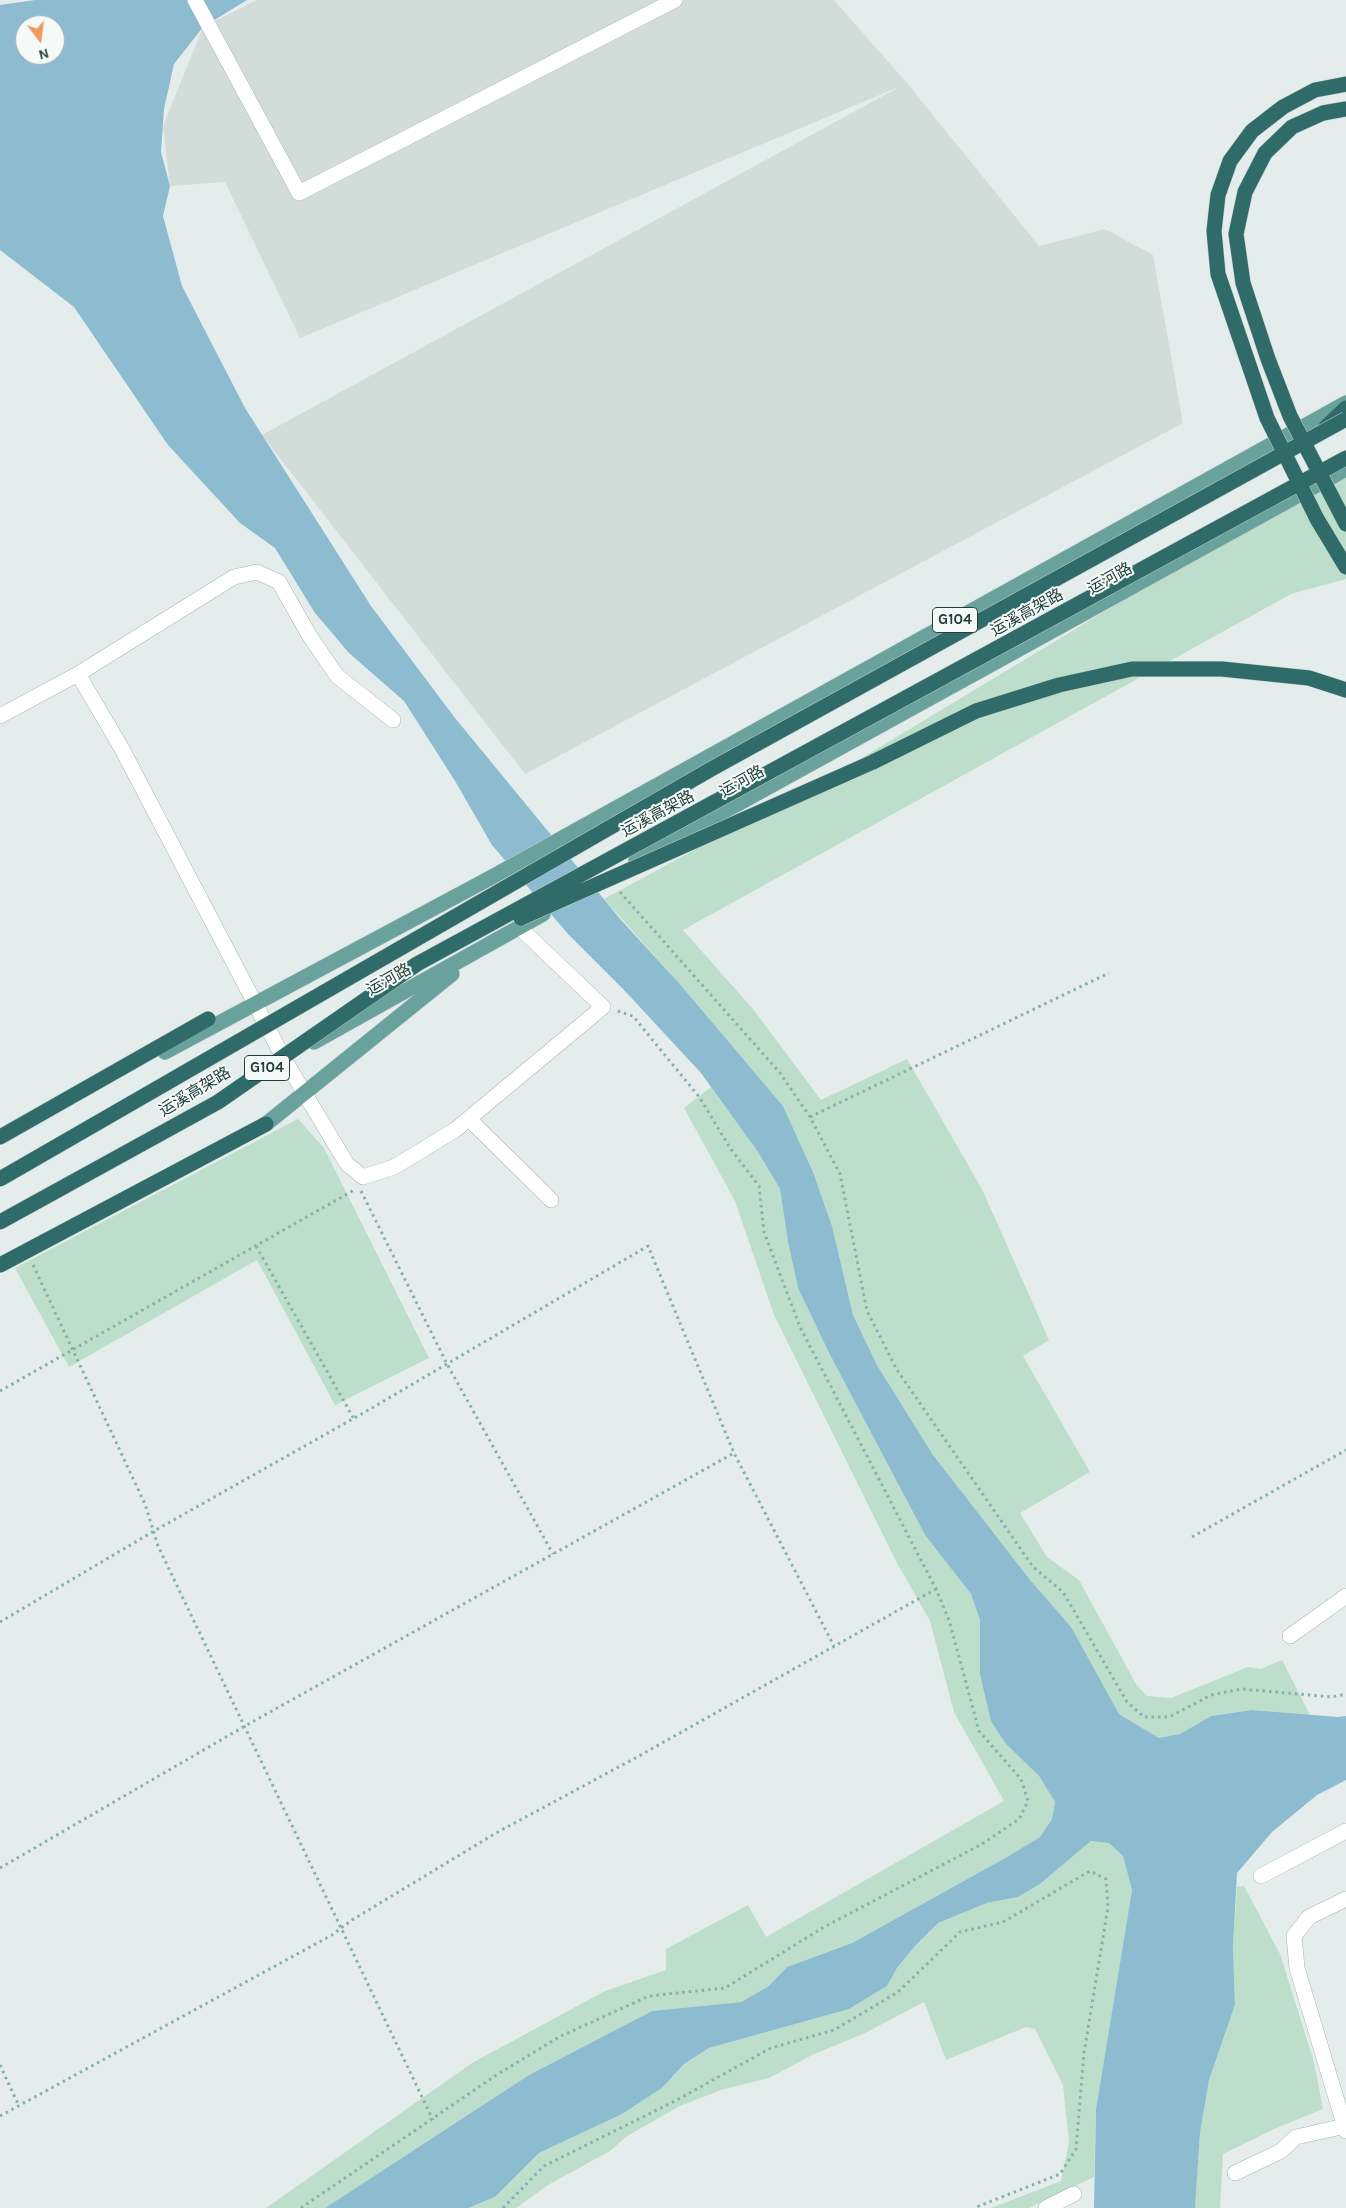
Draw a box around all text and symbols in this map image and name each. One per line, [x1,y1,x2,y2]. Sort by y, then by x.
north arrow [15,15,65,65]
text: N [37,44,51,64]
street label: 运河路 [1084,559,1136,599]
street label: 运溪高架路 [987,585,1067,641]
road number: G104 [932,608,978,632]
street label: 运河路 [716,762,768,802]
street label: 运溪高架路 [618,787,698,841]
street label: 运河路 [363,960,415,1000]
road number: G104 [244,1056,290,1080]
street label: 运溪高架路 [156,1063,234,1121]

